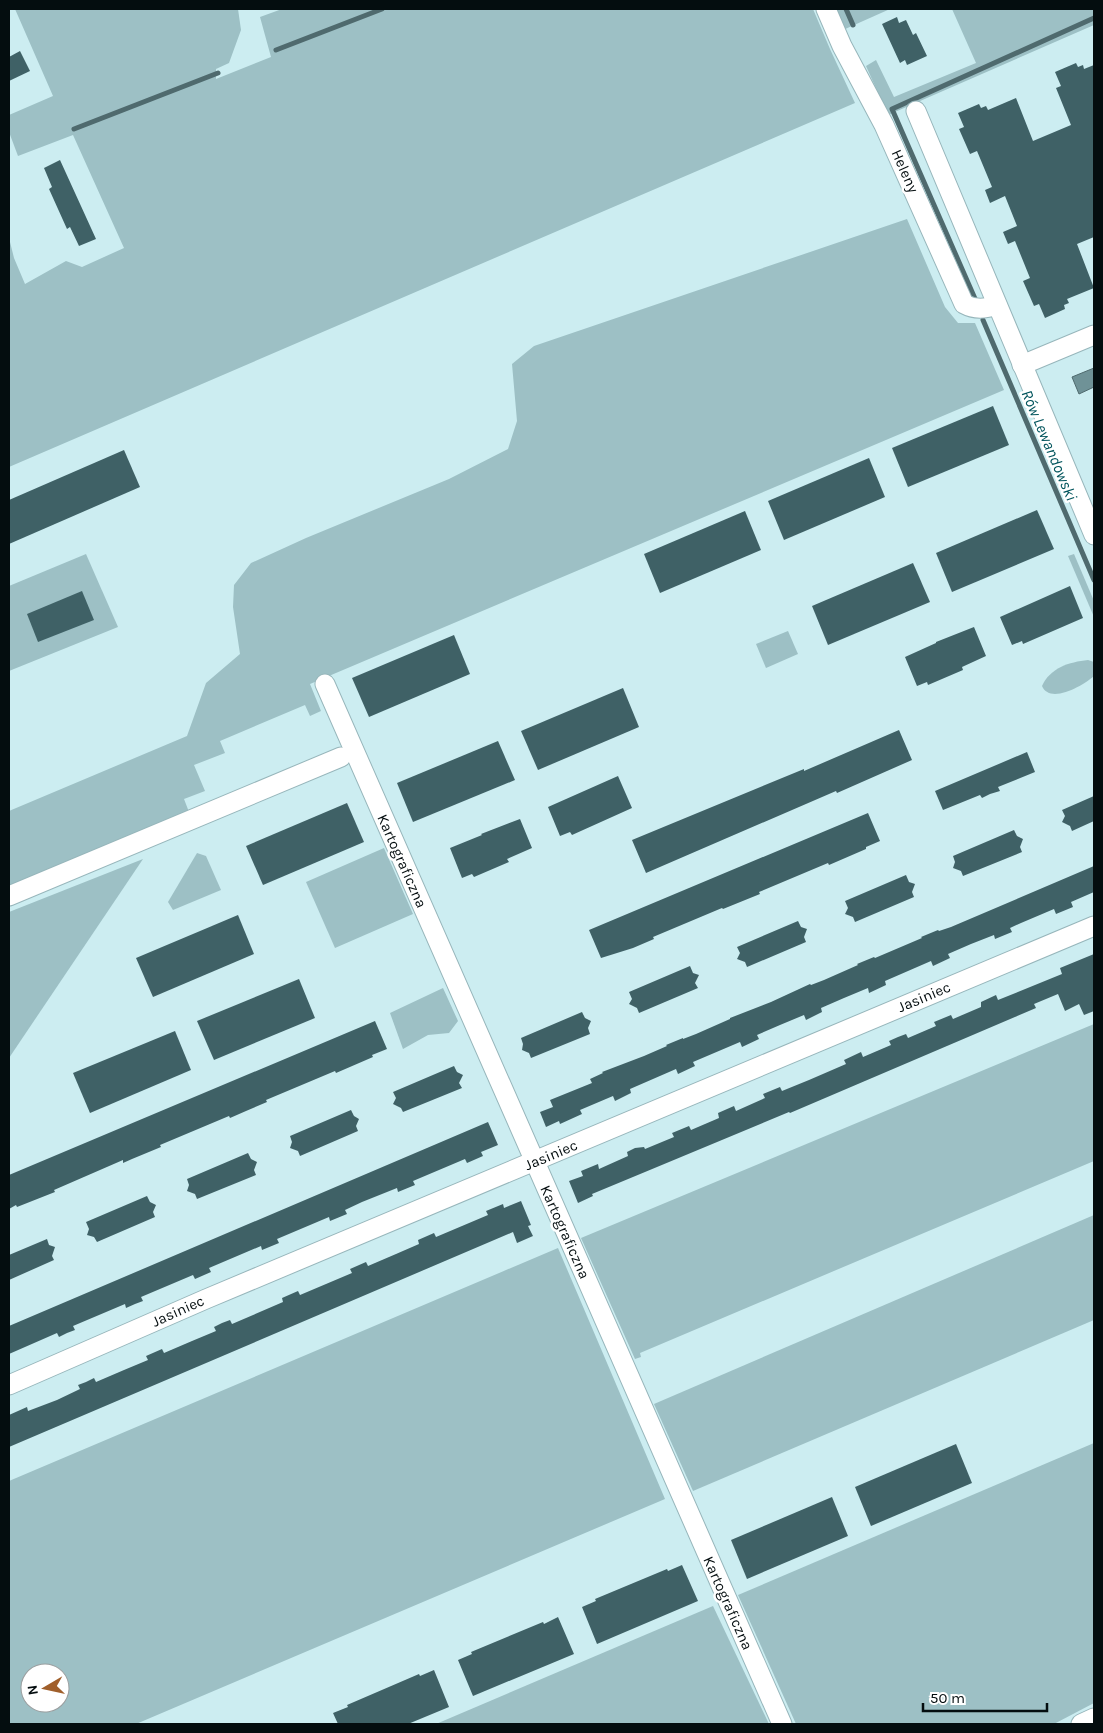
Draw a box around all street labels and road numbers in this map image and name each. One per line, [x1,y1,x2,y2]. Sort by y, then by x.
street label: Heleny [887,146,923,196]
street label: Kartograficzna [373,811,431,911]
street label: Jasiniec [895,978,953,1016]
street label: Jasiniec [522,1136,580,1174]
street label: Kartograficzna [536,1182,594,1282]
street label: Jasiniec [149,1291,207,1331]
street label: Kartograficzna [699,1553,757,1653]

